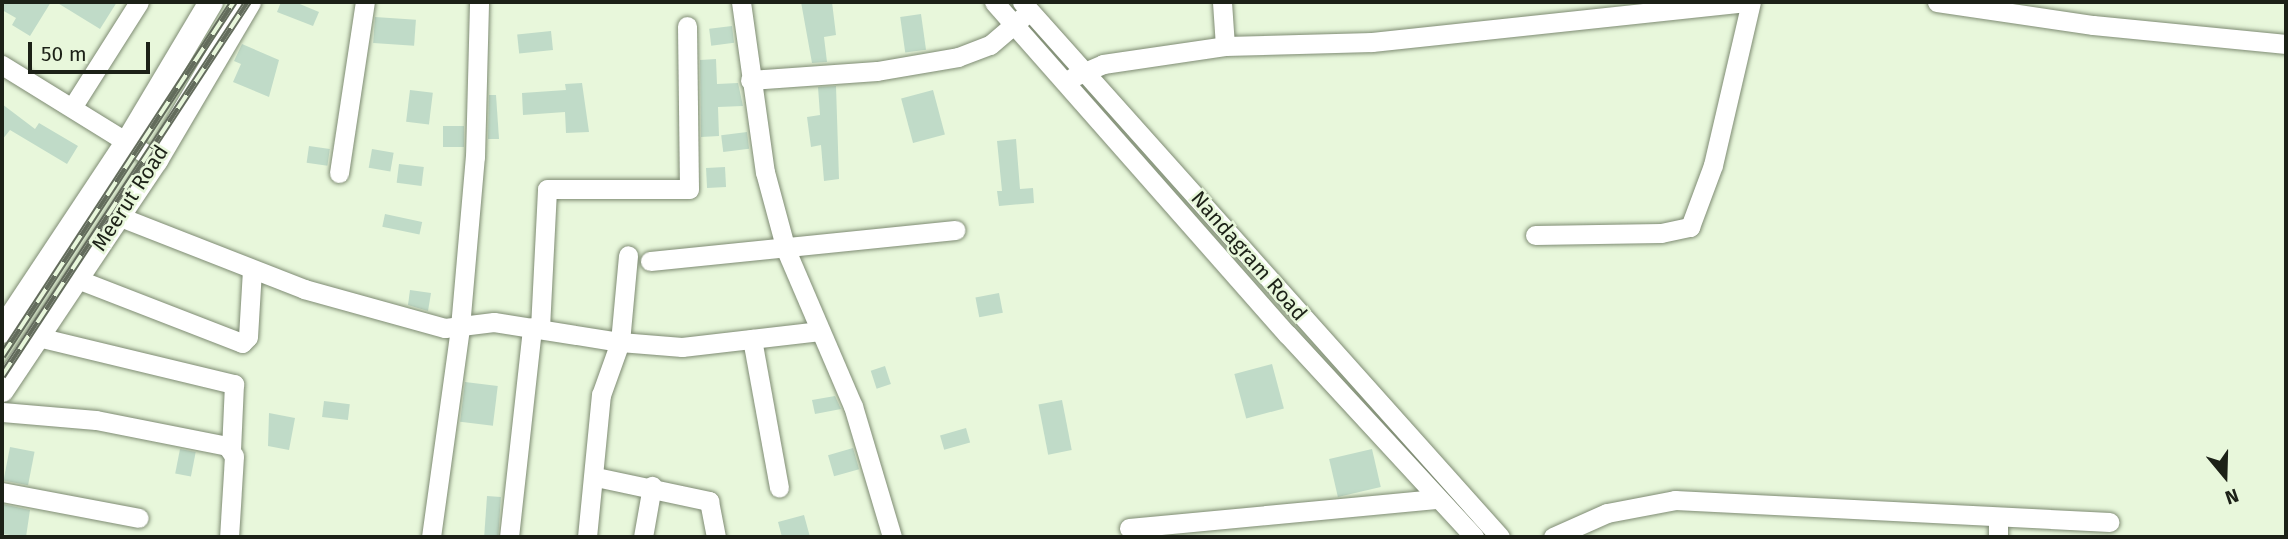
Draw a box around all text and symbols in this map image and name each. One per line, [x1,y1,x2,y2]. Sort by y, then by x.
scale bar [32,28,154,72]
text: 50 m [41,41,87,67]
street label: Meerut Road [86,140,174,256]
street label: Nandagram Road [1186,186,1312,326]
north arrow [2190,441,2260,511]
text: N [2222,483,2242,509]

